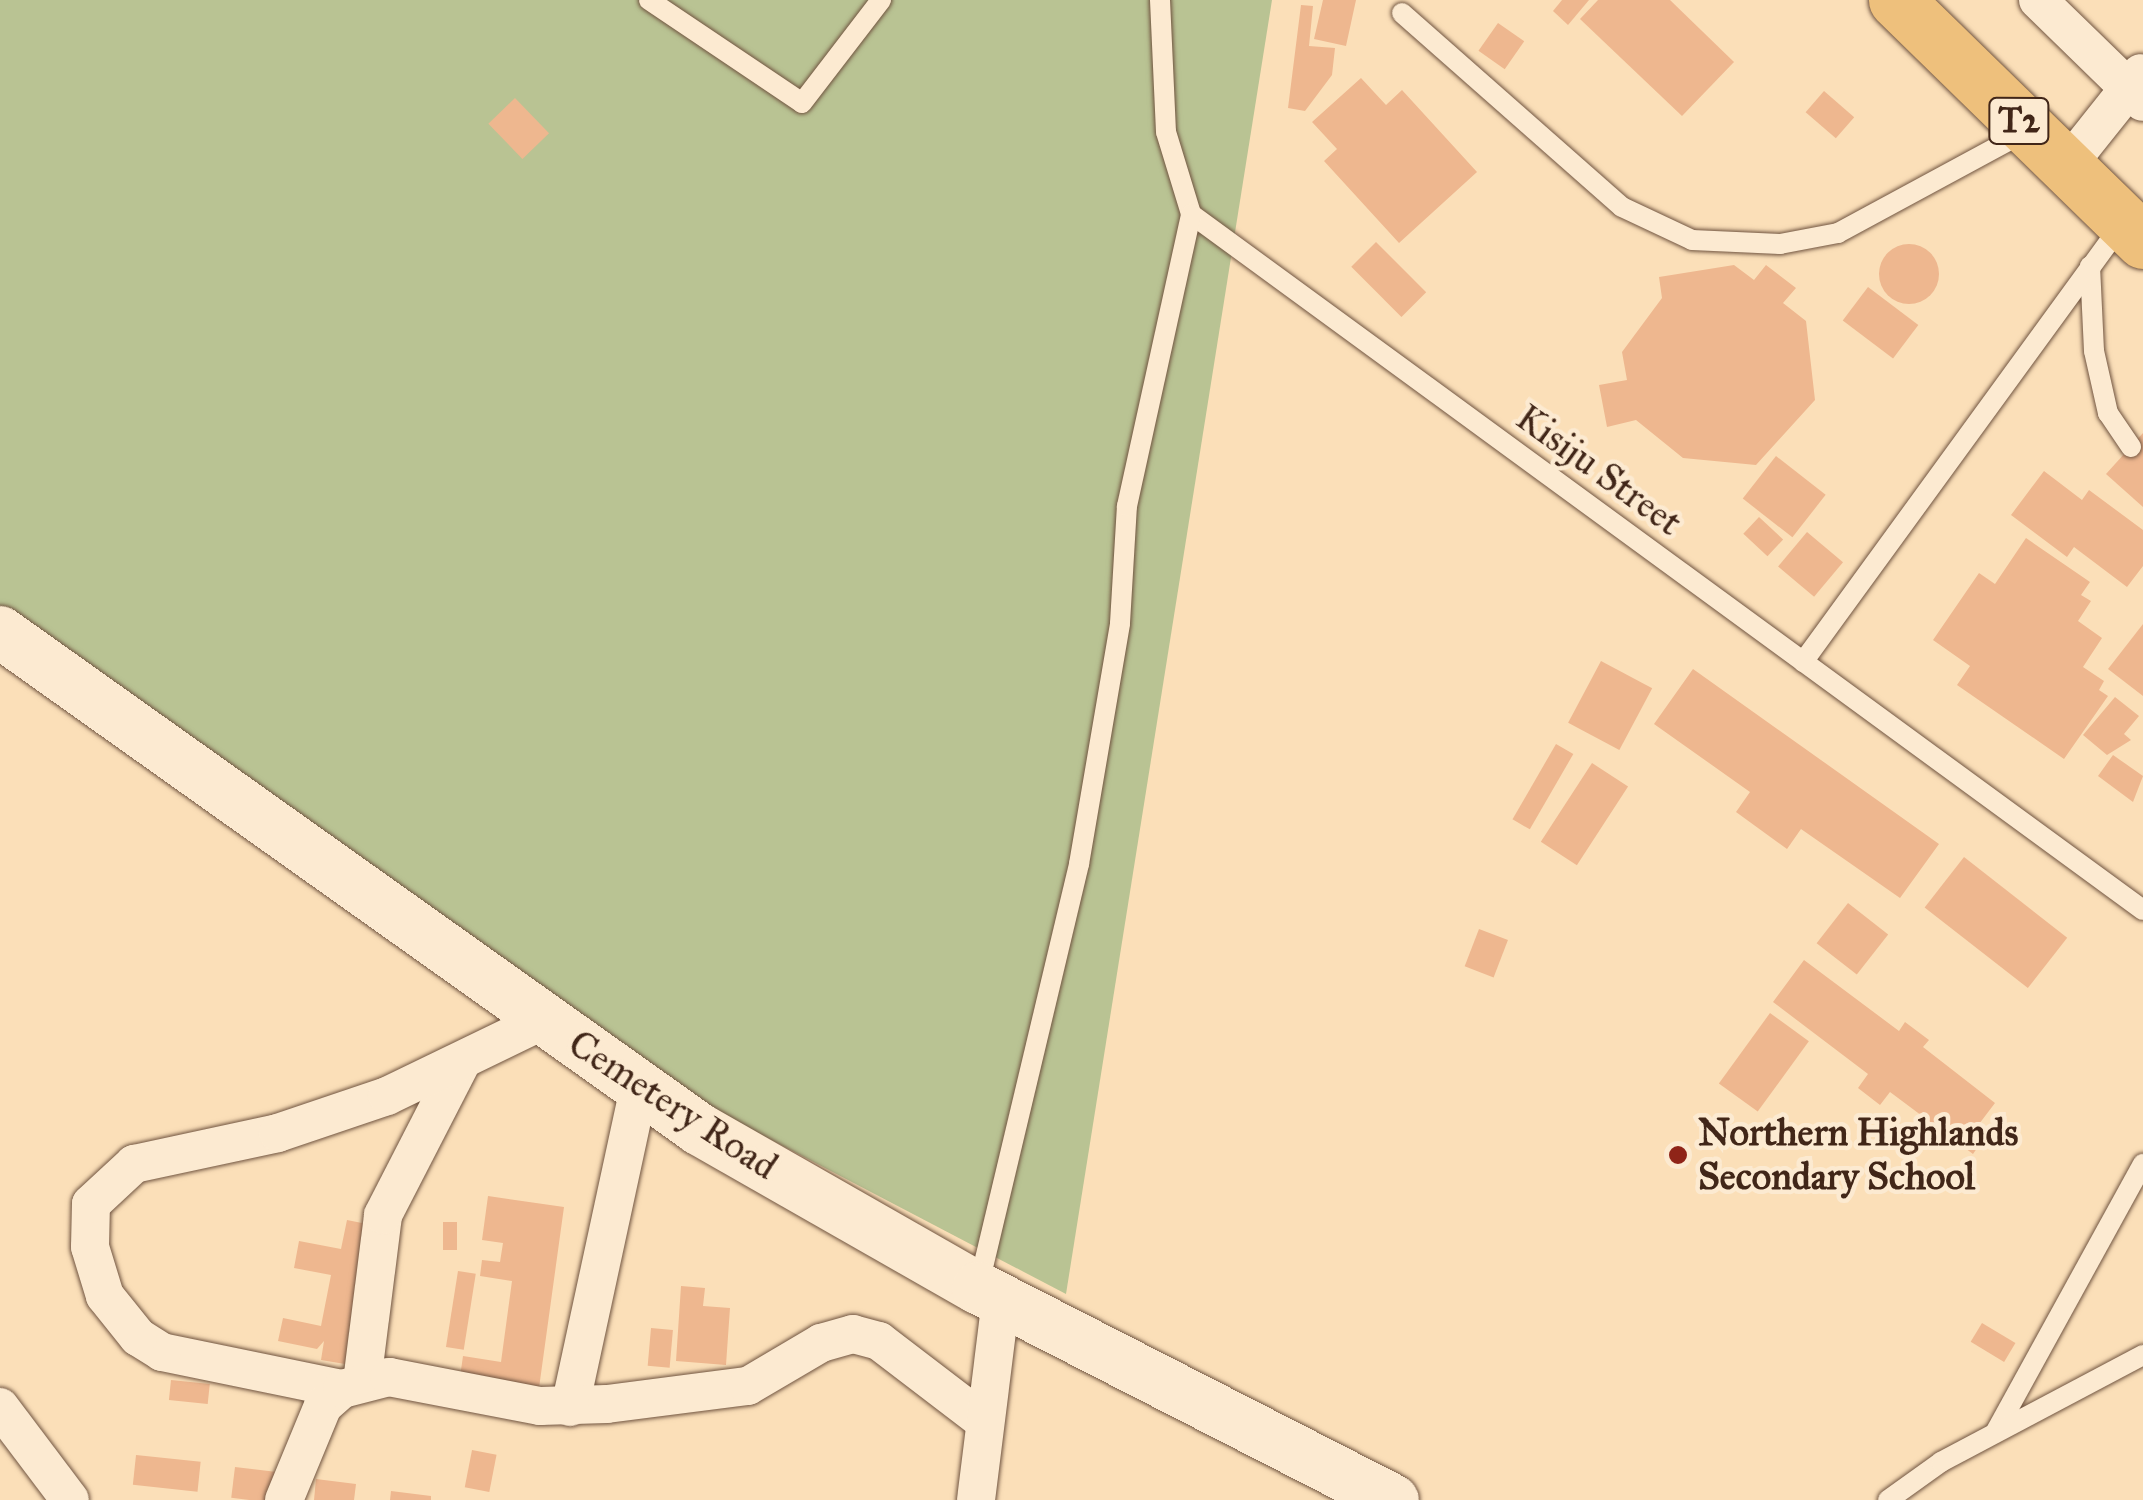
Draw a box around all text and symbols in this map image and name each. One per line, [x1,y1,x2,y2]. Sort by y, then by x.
road number: T2 [1986,91,2052,151]
street label: Kisiju Street [1507,395,1691,545]
street label: Cemetery Road [560,1021,786,1189]
place label: Northern Highlands Secondary School [1698,1110,2018,1200]
marker: Northern Highlands Secondary School [1667,1144,1689,1166]

